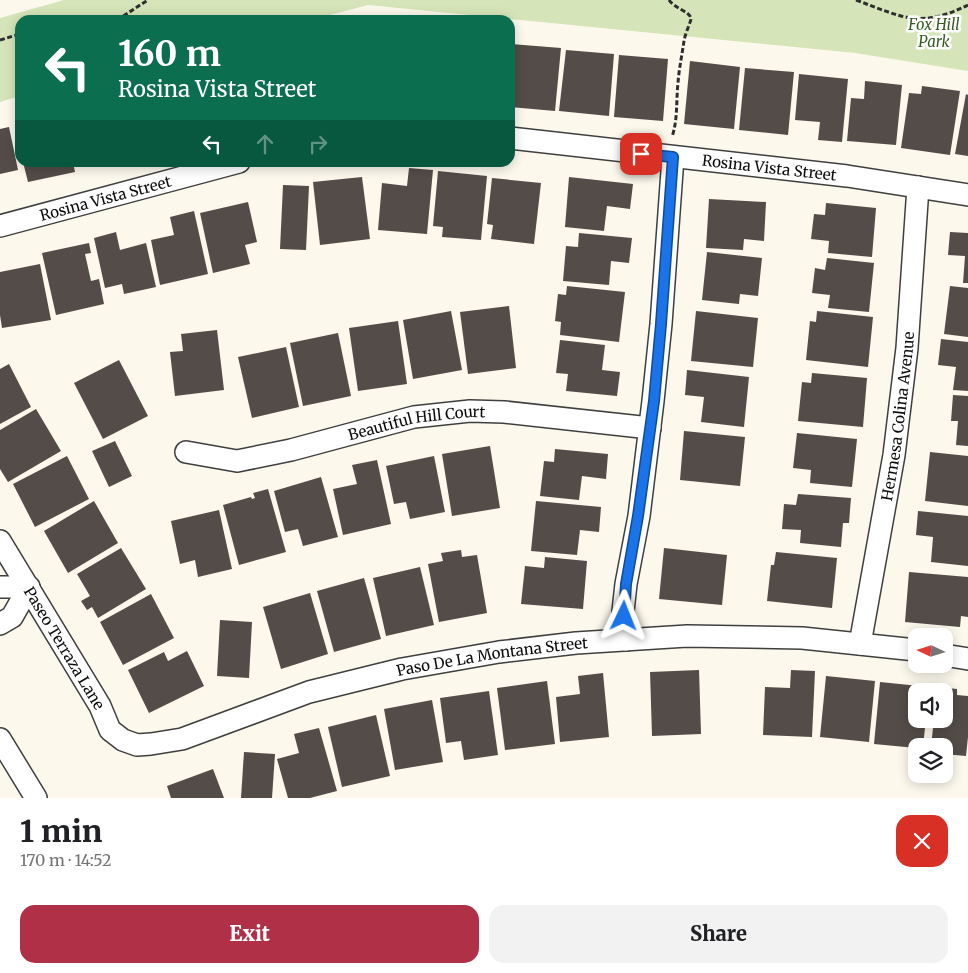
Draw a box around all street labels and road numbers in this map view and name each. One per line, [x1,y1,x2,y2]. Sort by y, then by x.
street label: Rosina Vista Street [701,150,838,184]
street label: Rosina Vista Street [37,171,173,224]
street label: Hermesa Colina Avenue [876,331,918,502]
street label: Beautiful Hill Court [346,401,486,444]
street label: Paseo Terraza Lane [20,583,109,713]
street label: Paso De La Montana Street [394,633,589,680]

